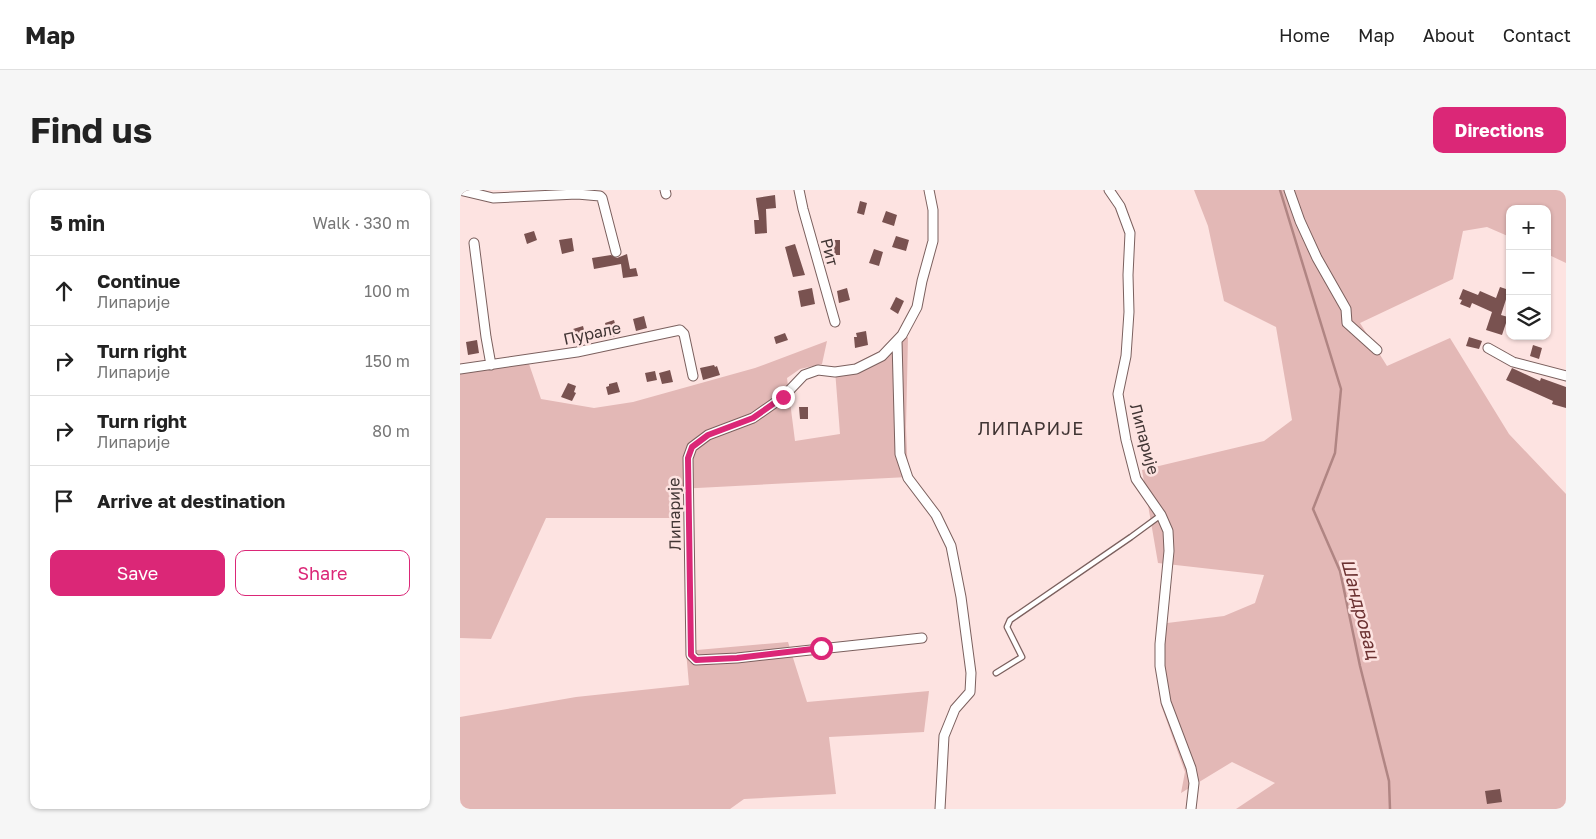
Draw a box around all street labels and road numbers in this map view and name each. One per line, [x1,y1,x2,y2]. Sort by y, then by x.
street label: Рит [817,236,843,268]
street label: Пурале [561,317,623,349]
street label: Липарије [1126,401,1164,477]
street label: Липарије [663,477,685,551]

